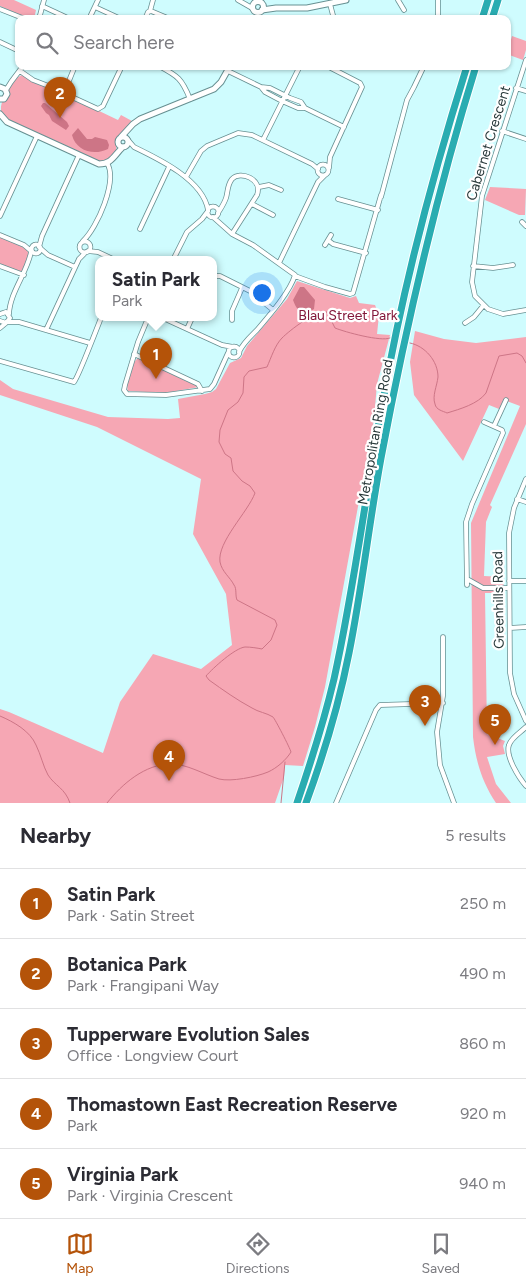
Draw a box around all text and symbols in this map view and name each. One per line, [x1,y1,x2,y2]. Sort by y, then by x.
search box [15,15,511,70]
icon: search [33,29,61,57]
text: Search here [73,31,175,54]
pin: 2 [44,77,76,118]
street label: Cabernet Crescent [463,84,514,203]
popup [95,256,217,321]
text: Satin Park [112,268,200,291]
your location [249,280,275,306]
text: Park [112,291,142,310]
park label: Blau Street Park [298,307,398,324]
pin: 1 [140,338,172,379]
street label: Metropolitan Ring Road [354,358,397,506]
street label: Greenhills Road [489,551,508,649]
pin: 3 [409,685,441,726]
pin: 5 [479,704,511,745]
pin: 4 [153,740,185,781]
text: Nearby [20,823,91,848]
text: 5 results [445,826,506,845]
text: Satin Park [67,883,155,906]
text: 1 [33,894,39,913]
text: 250 m [460,894,506,913]
text: Park · Satin Street [67,906,195,925]
text: Botanica Park [67,953,187,976]
text: 2 [31,964,41,983]
text: 490 m [459,964,506,983]
text: Park · Frangipani Way [67,976,219,995]
text: Tupperware Evolution Sales [67,1023,309,1046]
text: 3 [32,1034,40,1053]
text: 860 m [459,1034,506,1053]
text: Office · Longview Court [67,1046,238,1065]
text: Thomastown East Recreation Reserve [67,1093,397,1116]
text: 4 [31,1104,41,1123]
text: 920 m [460,1104,506,1123]
text: Park [67,1116,97,1135]
text: Virginia Park [67,1163,179,1186]
text: 5 [31,1174,41,1193]
text: 940 m [459,1174,506,1193]
text: Park · Virginia Crescent [67,1186,233,1205]
tab: Map [66,1230,94,1277]
tab: Directions [226,1230,290,1277]
tab: Saved [421,1230,460,1277]

